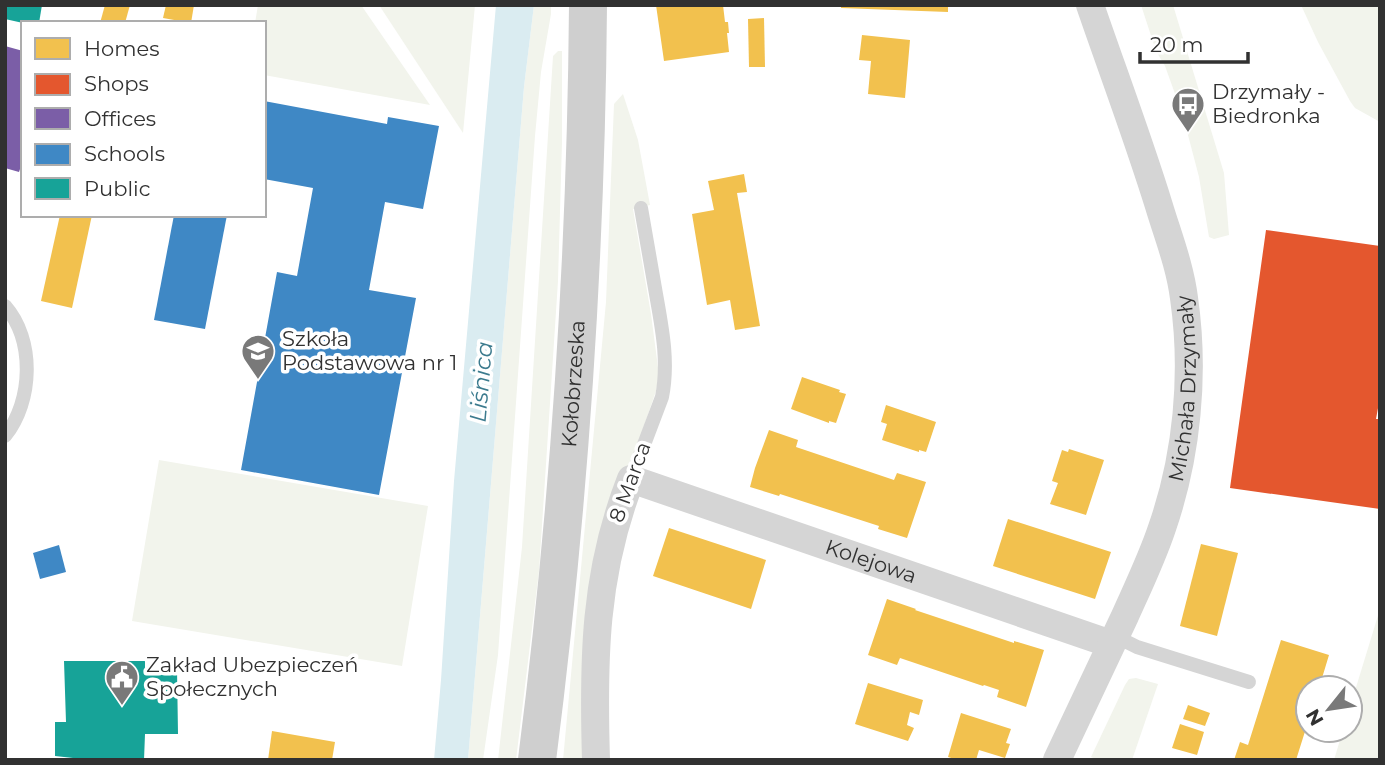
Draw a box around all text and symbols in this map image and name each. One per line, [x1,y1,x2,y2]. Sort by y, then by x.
legend [21,21,266,217]
scale bar [1140,21,1248,65]
text: 20 m [1150,32,1204,57]
text: Homes [84,36,159,61]
text: Shops [84,71,149,96]
place label: Drzymały - Biedronka [1212,79,1325,128]
bus stop icon: Drzymały - Biedronka [1169,85,1207,134]
text: Offices [84,106,156,131]
text: Schools [84,141,165,166]
text: Public [84,176,151,201]
street label: Michała Drzymały [1163,293,1201,484]
street label: Kołobrzeska [556,319,590,448]
place label: Szkoła Podstawowa nr 1 [282,326,457,375]
school or university icon: Szkoła Podstawowa nr 1 [239,332,277,381]
water label: Liśnica [464,340,498,424]
street label: 8 Marca [603,438,656,525]
street label: Kolejowa [822,534,920,588]
place label: Zakład Ubezpieczeń Społecznych [146,652,358,701]
public building icon: Zakład Ubezpieczeń Społecznych [103,658,141,707]
north arrow [1294,674,1364,744]
text: N [1301,705,1329,730]

